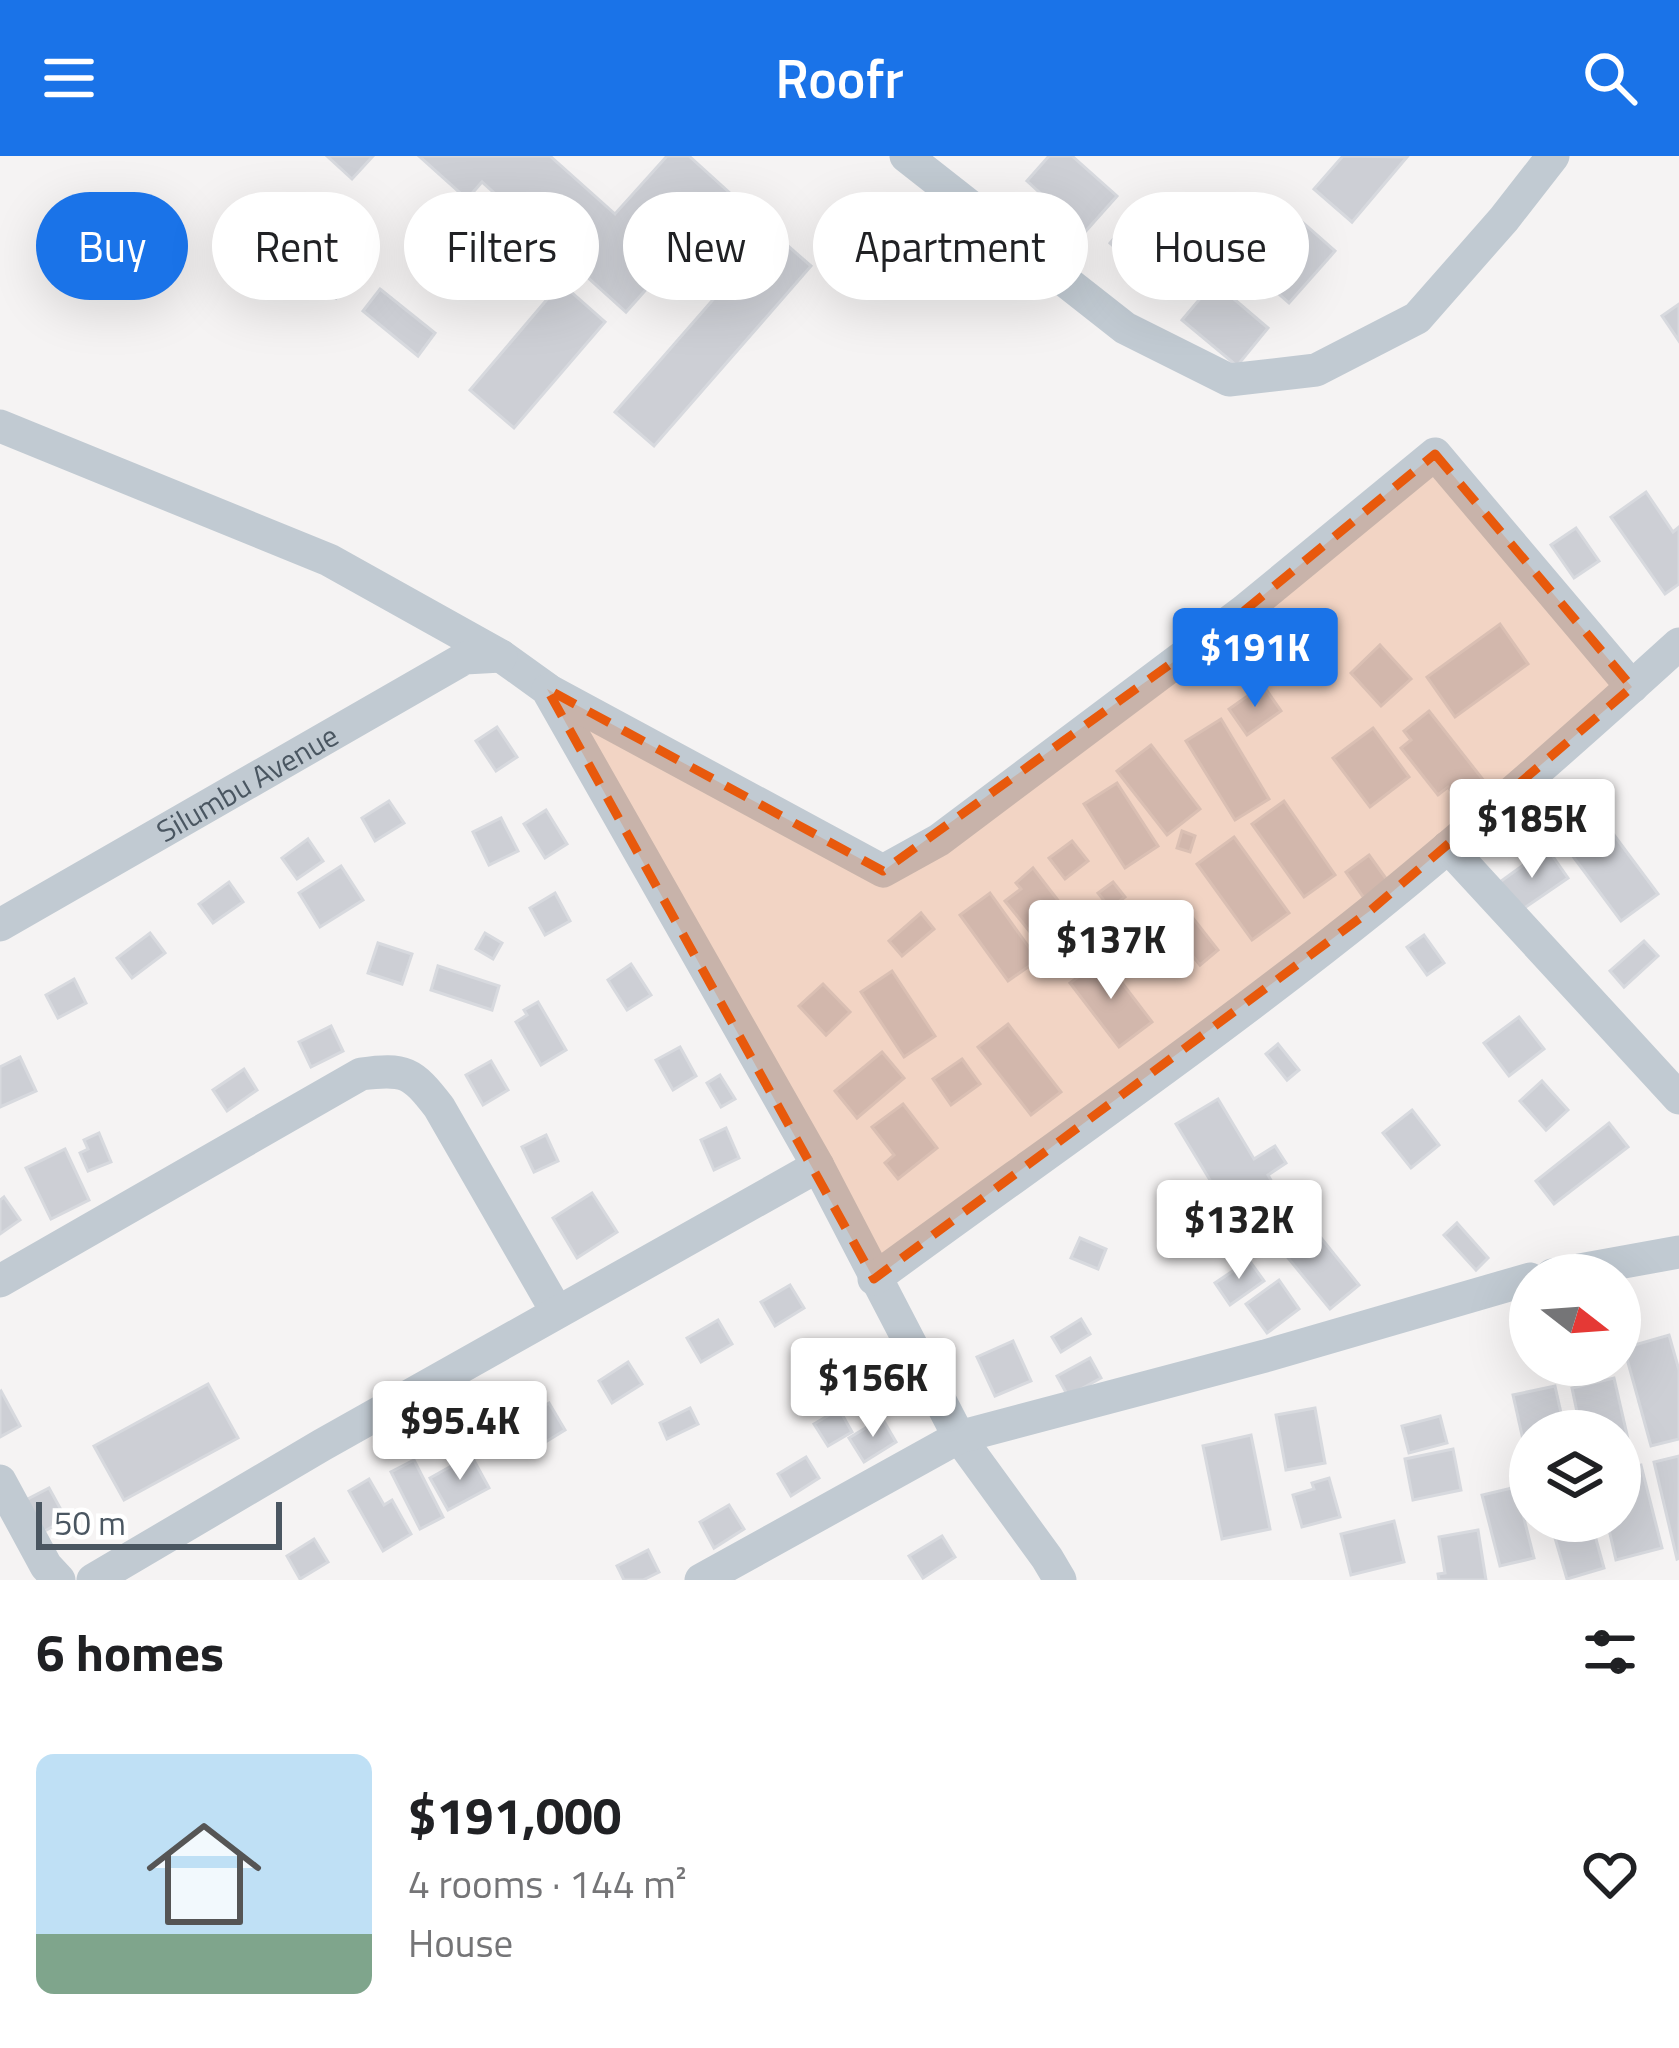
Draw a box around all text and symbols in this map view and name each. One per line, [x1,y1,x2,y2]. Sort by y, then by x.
text: Roofr [775,37,904,119]
icon: menu [36,45,102,111]
icon: search [1577,45,1643,111]
chip: Buy [36,192,188,300]
chip: Rent [212,192,380,300]
chip: Filters [404,192,599,300]
chip: New [623,192,789,300]
chip: Apartment [813,192,1088,300]
chip: House [1112,192,1309,300]
pin: $191K [1171,608,1339,710]
text: $191K [1200,617,1310,676]
street label: Silumbu Avenue [148,713,347,854]
pin: $185K [1448,779,1616,881]
text: $185K [1477,788,1587,847]
pin: $137K [1027,900,1195,1002]
text: $137K [1056,909,1166,968]
pin: $132K [1155,1180,1323,1282]
text: $132K [1184,1189,1294,1248]
north arrow [1509,1254,1641,1386]
map controls [1509,1254,1641,1542]
pin: $156K [789,1338,957,1440]
text: $156K [818,1347,928,1406]
pin: $95.4K [362,1381,558,1483]
text: $95.4K [400,1390,520,1449]
button: layers [1509,1410,1641,1542]
scale bar [36,1496,282,1549]
text: 50 m [54,1498,126,1548]
text: 6 homes [36,1613,224,1691]
icon: filters [1577,1619,1643,1685]
text: $191,000 [408,1776,621,1854]
icon: home [132,1802,276,1946]
icon: heart [1577,1841,1643,1907]
text: 4 rooms · 144 m² [408,1854,687,1913]
text: House [408,1913,513,1972]

